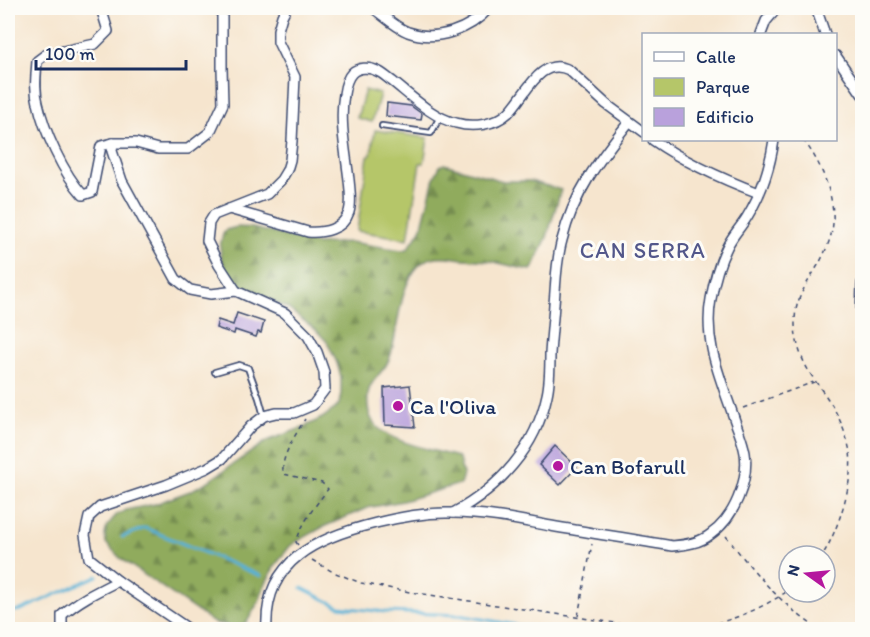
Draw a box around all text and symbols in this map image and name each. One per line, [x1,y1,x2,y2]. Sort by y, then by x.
scale bar [36,33,186,71]
legend [642,33,837,141]
text: 100 m [45,43,95,65]
text: Calle [696,46,736,68]
text: Parque [696,76,750,98]
text: Edificio [696,106,754,128]
district label: CAN SERRA [580,237,706,264]
place label: Ca l'Oliva [410,394,496,419]
marker: Ca l'Oliva [391,399,405,413]
place label: Can Bofarull [570,454,686,479]
marker: Can Bofarull [551,459,565,473]
north arrow [777,544,837,604]
text: N [782,563,804,578]

